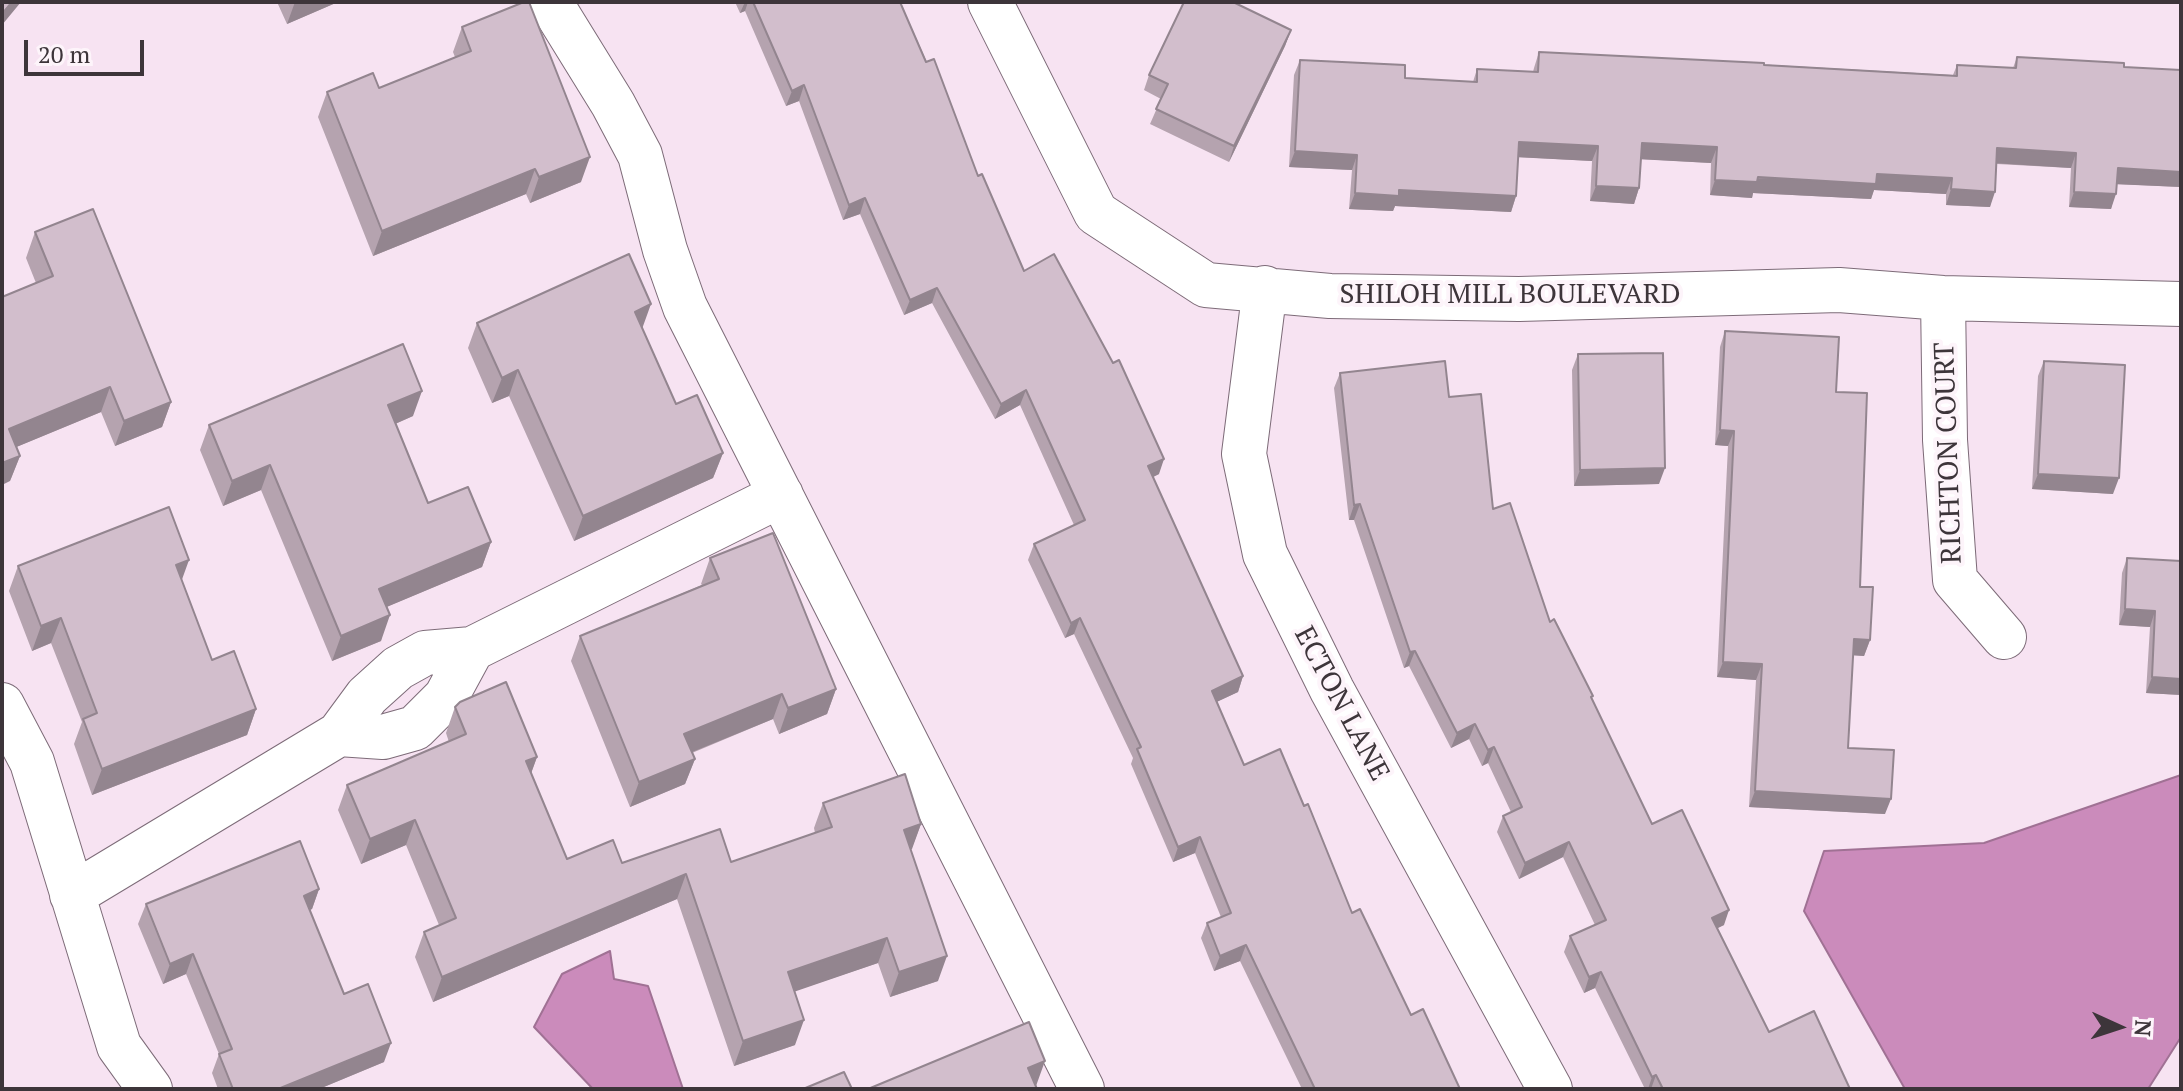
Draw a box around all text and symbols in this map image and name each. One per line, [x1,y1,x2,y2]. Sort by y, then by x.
scale bar [28,24,148,74]
text: 20 m [38,38,90,70]
street label: SHILOH MILL BOULEVARD [1339,278,1681,312]
street label: RICHTON COURT [1928,342,1970,564]
street label: ECTON LANE [1286,621,1396,787]
north arrow [2079,987,2159,1067]
text: N [2129,1019,2158,1037]

